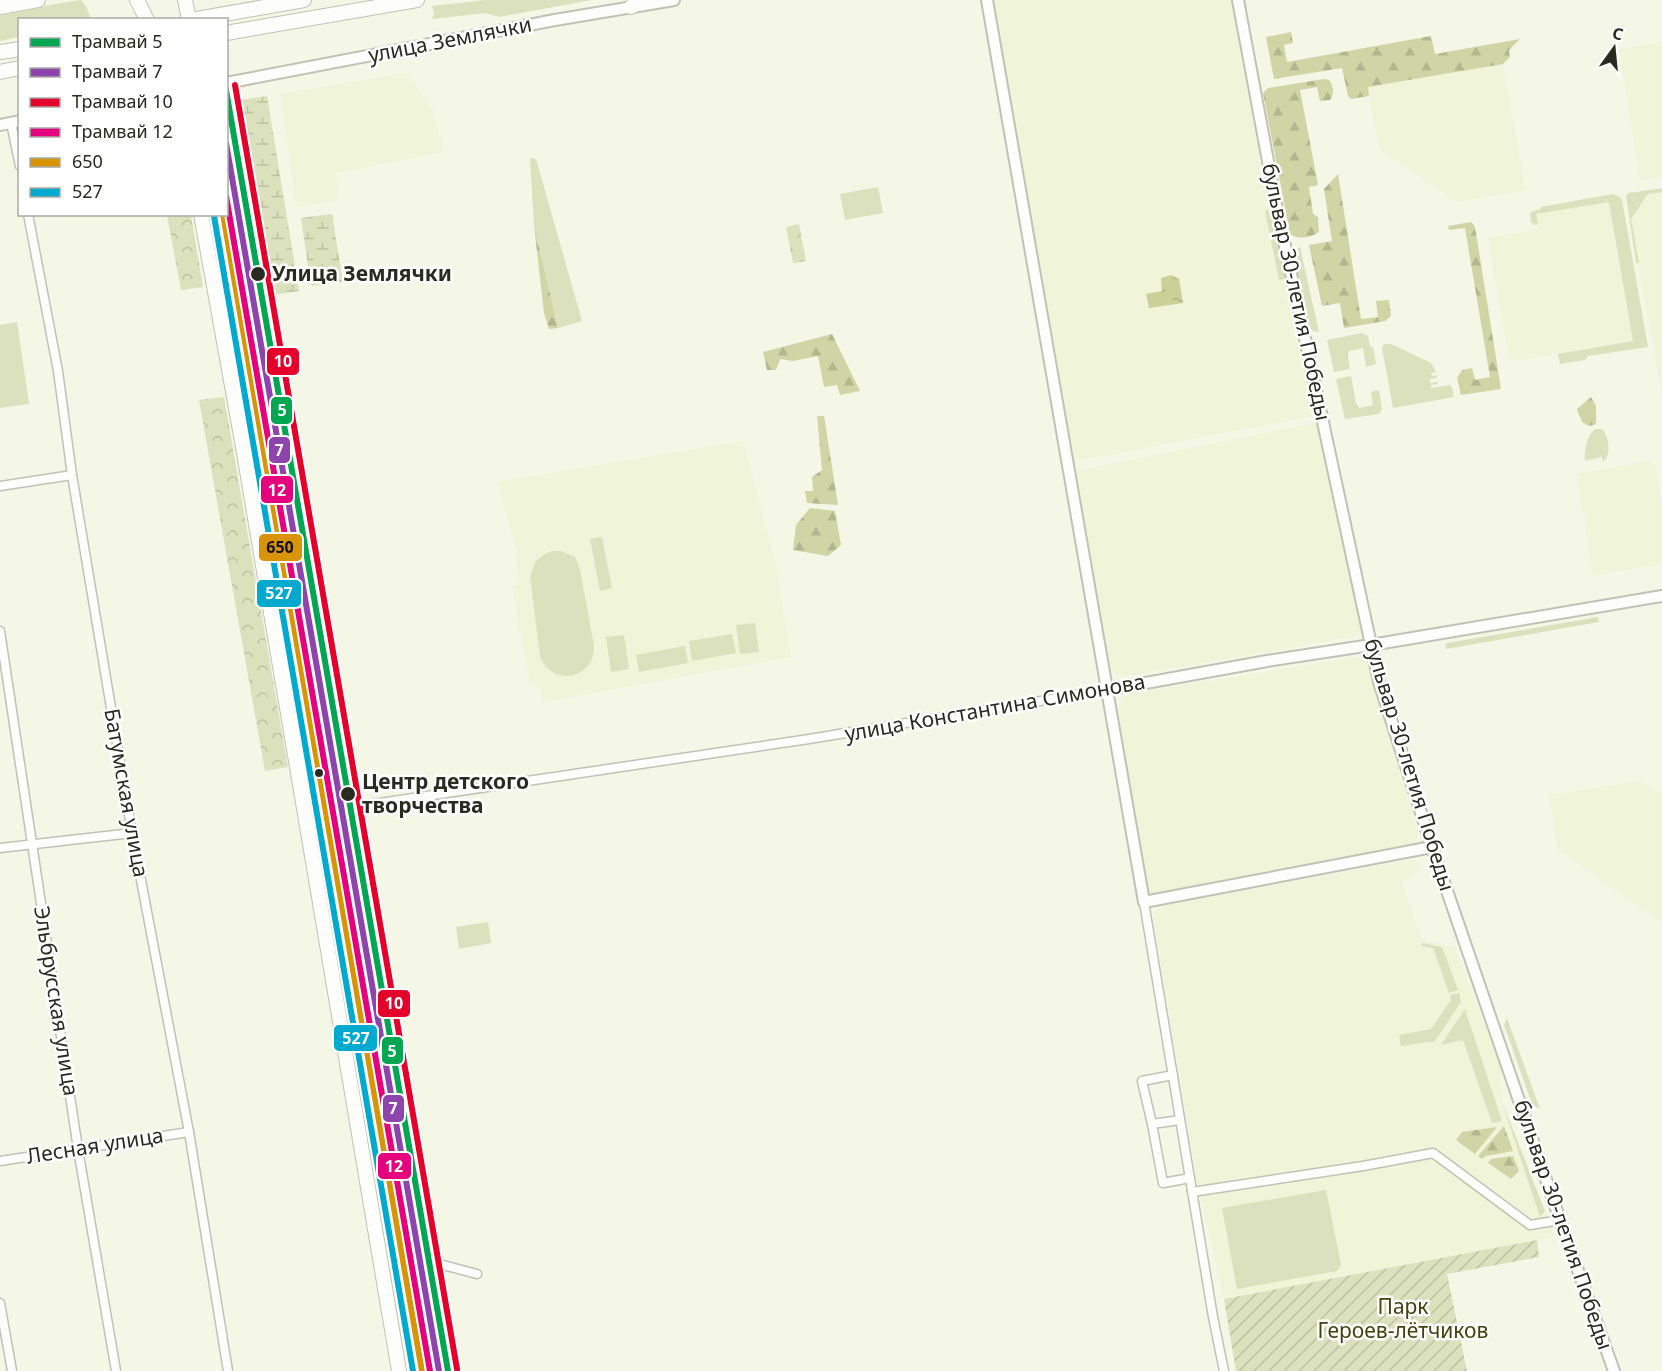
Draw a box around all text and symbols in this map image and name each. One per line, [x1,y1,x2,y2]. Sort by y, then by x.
street label: улица Землячки [366,9,534,69]
legend [18,18,228,216]
north arrow [1584,18,1644,78]
text: С [1610,22,1626,45]
text: Трамвай 5 [72,29,163,53]
text: Трамвай 7 [72,59,163,83]
text: Трамвай 10 [72,89,173,113]
text: Трамвай 12 [72,119,173,143]
text: 650 [72,149,103,173]
street label: бульвар 30-летия Победы [1256,161,1338,423]
text: 527 [72,179,103,203]
place label: Улица Землячки [272,259,452,287]
marker: Улица Землячки [249,265,267,283]
line badge: 10 [266,347,300,376]
text: 10 [274,350,292,372]
line badge: 5 [270,396,293,425]
text: 5 [277,399,287,421]
line badge: 7 [268,436,291,464]
text: 7 [274,439,284,461]
line badge: 12 [260,475,294,504]
text: 12 [268,479,286,501]
line badge: 650 [258,533,303,562]
text: 650 [266,536,294,558]
line badge: 527 [256,579,302,608]
text: 527 [265,582,293,604]
street label: бульвар 30-летия Победы [1358,635,1462,894]
street label: улица Константина Симонова [842,667,1147,747]
street label: Батумская улица [98,706,156,879]
unlabelled marker [313,767,325,779]
place label: Центр детского творчества [362,767,529,819]
marker: Центр детского творчества [339,785,357,803]
street label: Эльбрусская улица [28,904,86,1098]
line badge: 10 [377,989,411,1018]
text: 10 [385,992,403,1014]
line badge: 527 [333,1024,378,1052]
text: 527 [342,1027,370,1049]
line badge: 5 [381,1036,404,1065]
text: 5 [387,1040,397,1062]
line badge: 7 [382,1094,405,1123]
street label: бульвар 30-летия Победы [1508,1096,1620,1353]
text: 7 [388,1097,398,1119]
street label: Лесная улица [24,1120,165,1170]
line badge: 12 [377,1152,412,1180]
text: 12 [385,1155,403,1177]
park label: Парк Героев-лётчиков [1318,1292,1488,1344]

